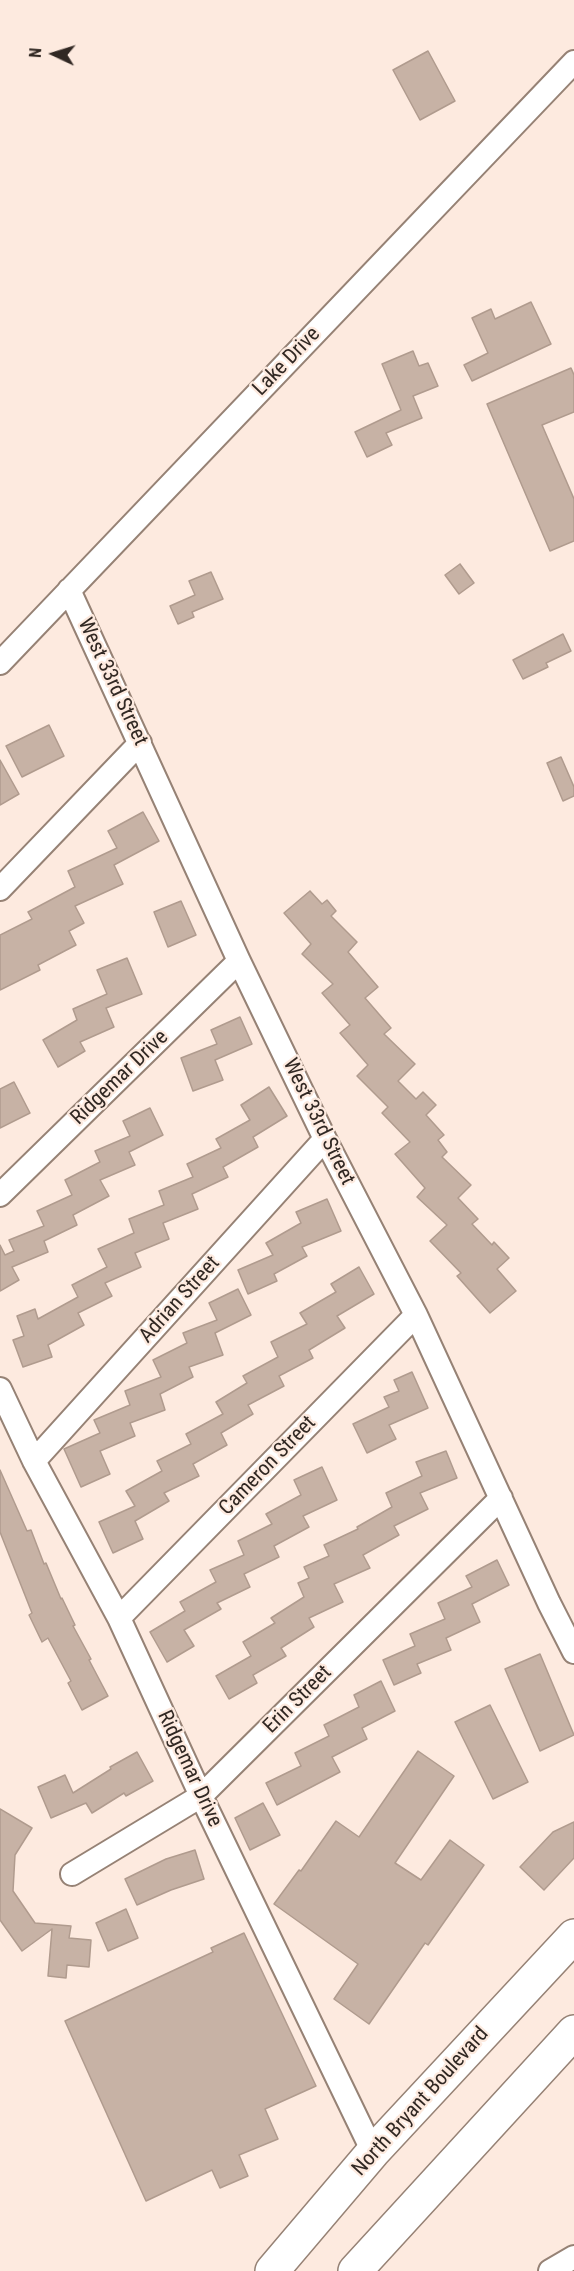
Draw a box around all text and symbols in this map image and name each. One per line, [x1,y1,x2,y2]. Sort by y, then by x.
north arrow [24,24,84,84]
text: N [26,47,45,58]
street label: Lake Drive [248,322,326,402]
street label: West 33rd Street [72,614,152,750]
street label: Ridgemar Drive [66,1025,174,1131]
street label: West 33rd Street [277,1055,359,1189]
street label: Adrian Street [135,1251,225,1349]
street label: Cameron Street [214,1411,322,1521]
street label: Erin Street [259,1661,337,1739]
street label: Ridgemar Drive [151,1707,227,1831]
street label: North Bryant Boulevard [347,2022,495,2182]

